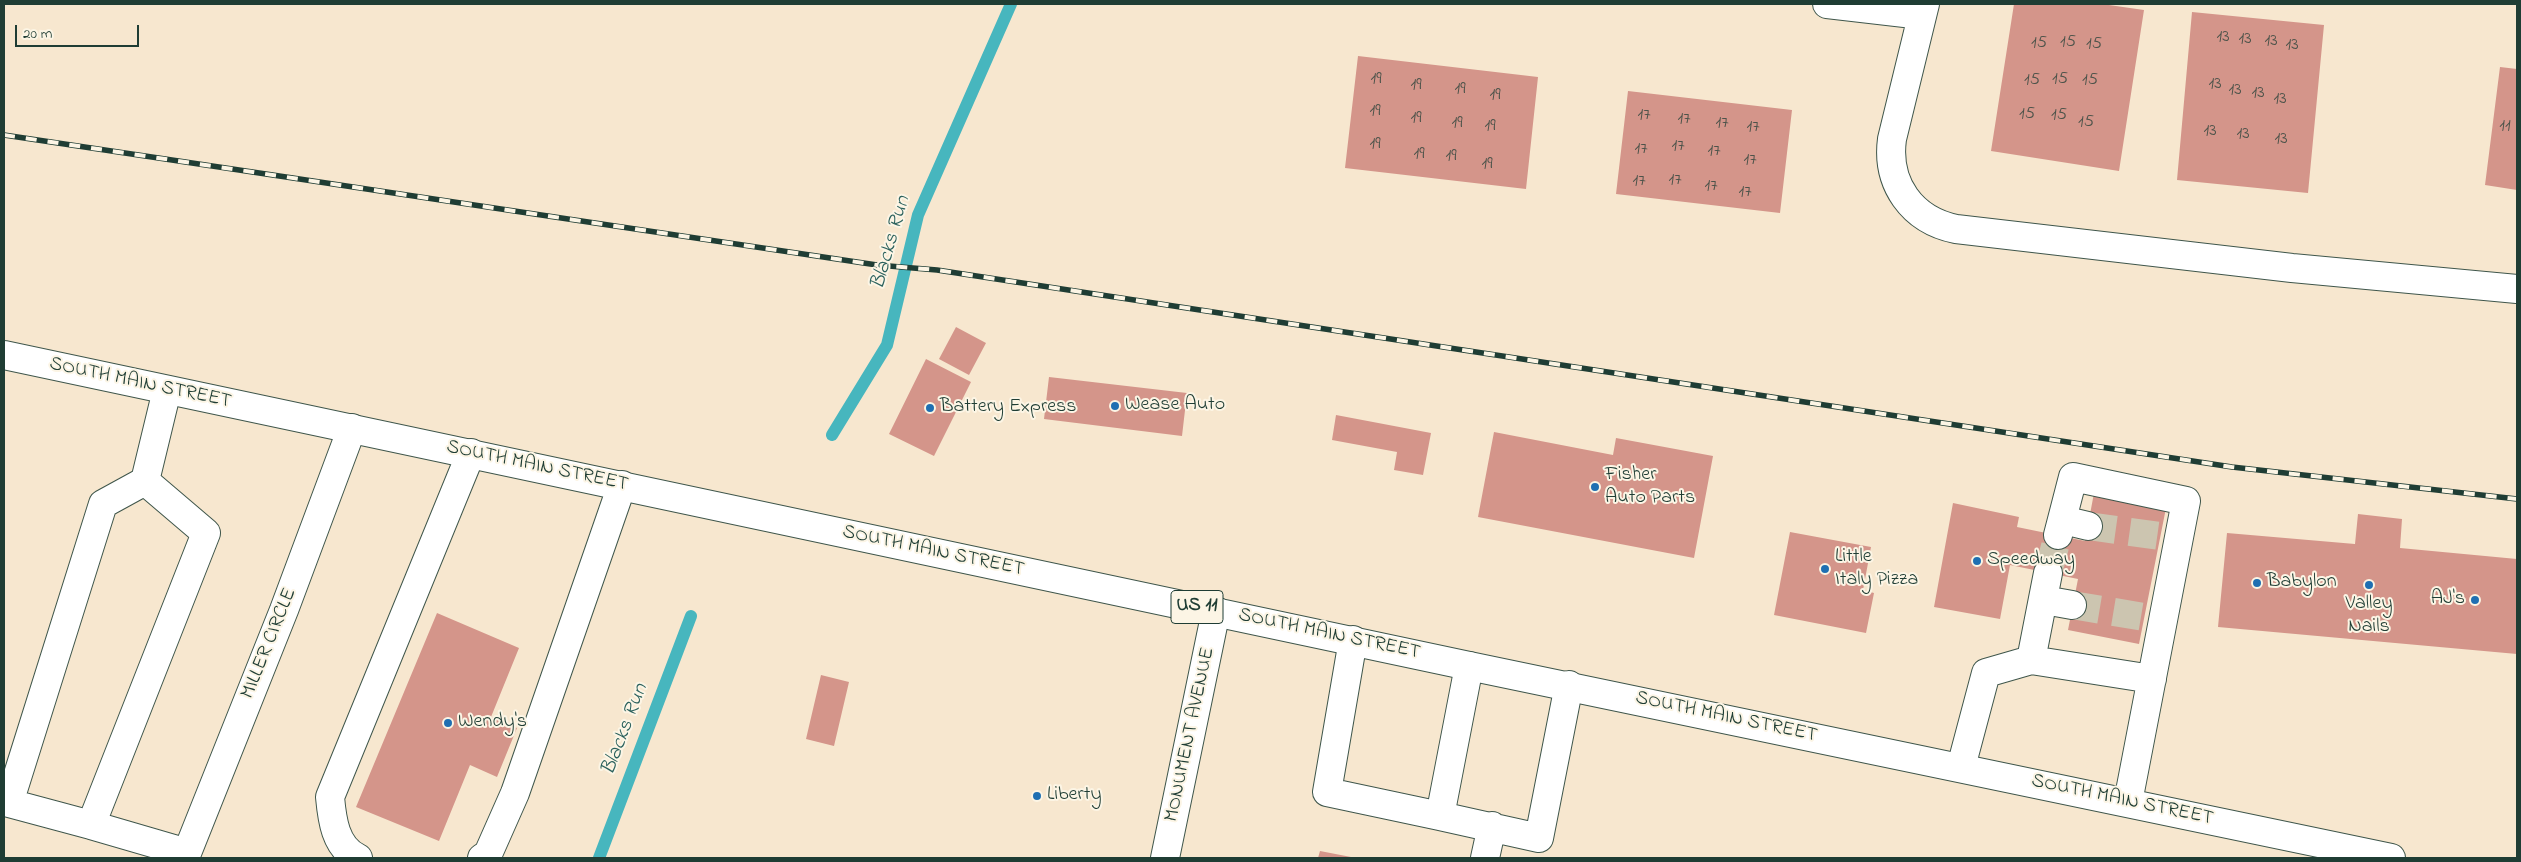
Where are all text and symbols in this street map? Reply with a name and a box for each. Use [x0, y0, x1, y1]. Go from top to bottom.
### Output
scale bar [18, 15, 141, 47]
text: 20 m [23, 23, 52, 45]
house number: 13 [2216, 27, 2230, 49]
house number: 13 [2238, 29, 2252, 51]
house number: 13 [2264, 31, 2278, 53]
house number: 15 [2060, 32, 2076, 54]
house number: 15 [2031, 33, 2047, 55]
house number: 15 [2086, 34, 2102, 56]
house number: 13 [2285, 35, 2299, 57]
house number: 19 [1370, 69, 1382, 91]
house number: 15 [2052, 69, 2068, 91]
house number: 15 [2024, 70, 2040, 92]
house number: 15 [2082, 70, 2098, 92]
house number: 13 [2208, 74, 2222, 96]
house number: 19 [1410, 75, 1422, 97]
house number: 19 [1454, 79, 1466, 101]
house number: 13 [2228, 80, 2242, 102]
house number: 13 [2251, 83, 2265, 105]
house number: 19 [1489, 85, 1501, 107]
house number: 13 [2273, 89, 2287, 111]
house number: 19 [1369, 101, 1381, 123]
house number: 15 [2019, 104, 2035, 126]
house number: 17 [1637, 105, 1651, 127]
house number: 15 [2051, 105, 2067, 127]
house number: 19 [1410, 108, 1422, 130]
house number: 17 [1677, 109, 1691, 131]
house number: 15 [2078, 112, 2094, 134]
house number: 19 [1451, 113, 1463, 135]
house number: 17 [1715, 113, 1729, 135]
house number: 19 [1484, 116, 1496, 138]
house number: 11 [2499, 116, 2511, 138]
house number: 17 [1746, 117, 1760, 139]
house number: 13 [2203, 121, 2217, 143]
house number: 13 [2236, 124, 2250, 146]
house number: 13 [2274, 129, 2288, 151]
house number: 19 [1369, 134, 1381, 156]
house number: 17 [1671, 136, 1685, 158]
house number: 17 [1634, 139, 1648, 161]
house number: 17 [1707, 141, 1721, 163]
house number: 19 [1413, 144, 1425, 166]
house number: 19 [1445, 146, 1457, 168]
house number: 17 [1743, 150, 1757, 172]
house number: 19 [1481, 154, 1493, 176]
house number: 17 [1668, 170, 1682, 192]
house number: 17 [1632, 171, 1646, 193]
house number: 17 [1704, 176, 1718, 198]
house number: 17 [1738, 182, 1752, 204]
water label: Blacks Run [867, 193, 917, 293]
street label: SOUTH MAIN STREET [47, 353, 233, 415]
place label: Wease Auto [1125, 394, 1225, 418]
place label: Battery Express [940, 396, 1076, 420]
marker: Wease Auto [1109, 400, 1121, 412]
marker: Battery Express [924, 402, 936, 414]
street label: SOUTH MAIN STREET [444, 436, 630, 498]
place label: Fisher Auto Parts [1605, 464, 1695, 511]
marker: Fisher Auto Parts [1589, 481, 1601, 493]
street label: SOUTH MAIN STREET [840, 521, 1026, 583]
place label: Little Italy Pizza [1835, 546, 1918, 593]
place label: Speedway [1987, 549, 2075, 573]
marker: Speedway [1971, 555, 1983, 567]
marker: Little Italy Pizza [1819, 563, 1831, 575]
place label: Babylon [2267, 571, 2337, 595]
marker: Babylon [2251, 577, 2263, 589]
marker: Valley Nails [2363, 579, 2375, 591]
street label: MILLER CIRCLE [237, 585, 303, 703]
place label: AJ's [2431, 588, 2465, 612]
road number: US 11 [1171, 590, 1223, 624]
place label: Valley Nails [2346, 593, 2392, 640]
marker: AJ's [2469, 594, 2481, 606]
street label: SOUTH MAIN STREET [1236, 604, 1422, 666]
street label: MONUMENT AVENUE [1161, 646, 1221, 824]
water label: Blacks Run [597, 681, 655, 779]
street label: SOUTH MAIN STREET [1633, 687, 1819, 749]
place label: Wendy's [458, 711, 527, 735]
marker: Wendy's [442, 717, 454, 729]
street label: SOUTH MAIN STREET [2029, 770, 2215, 832]
place label: Liberty [1047, 784, 1102, 808]
marker: Liberty [1031, 790, 1043, 802]

